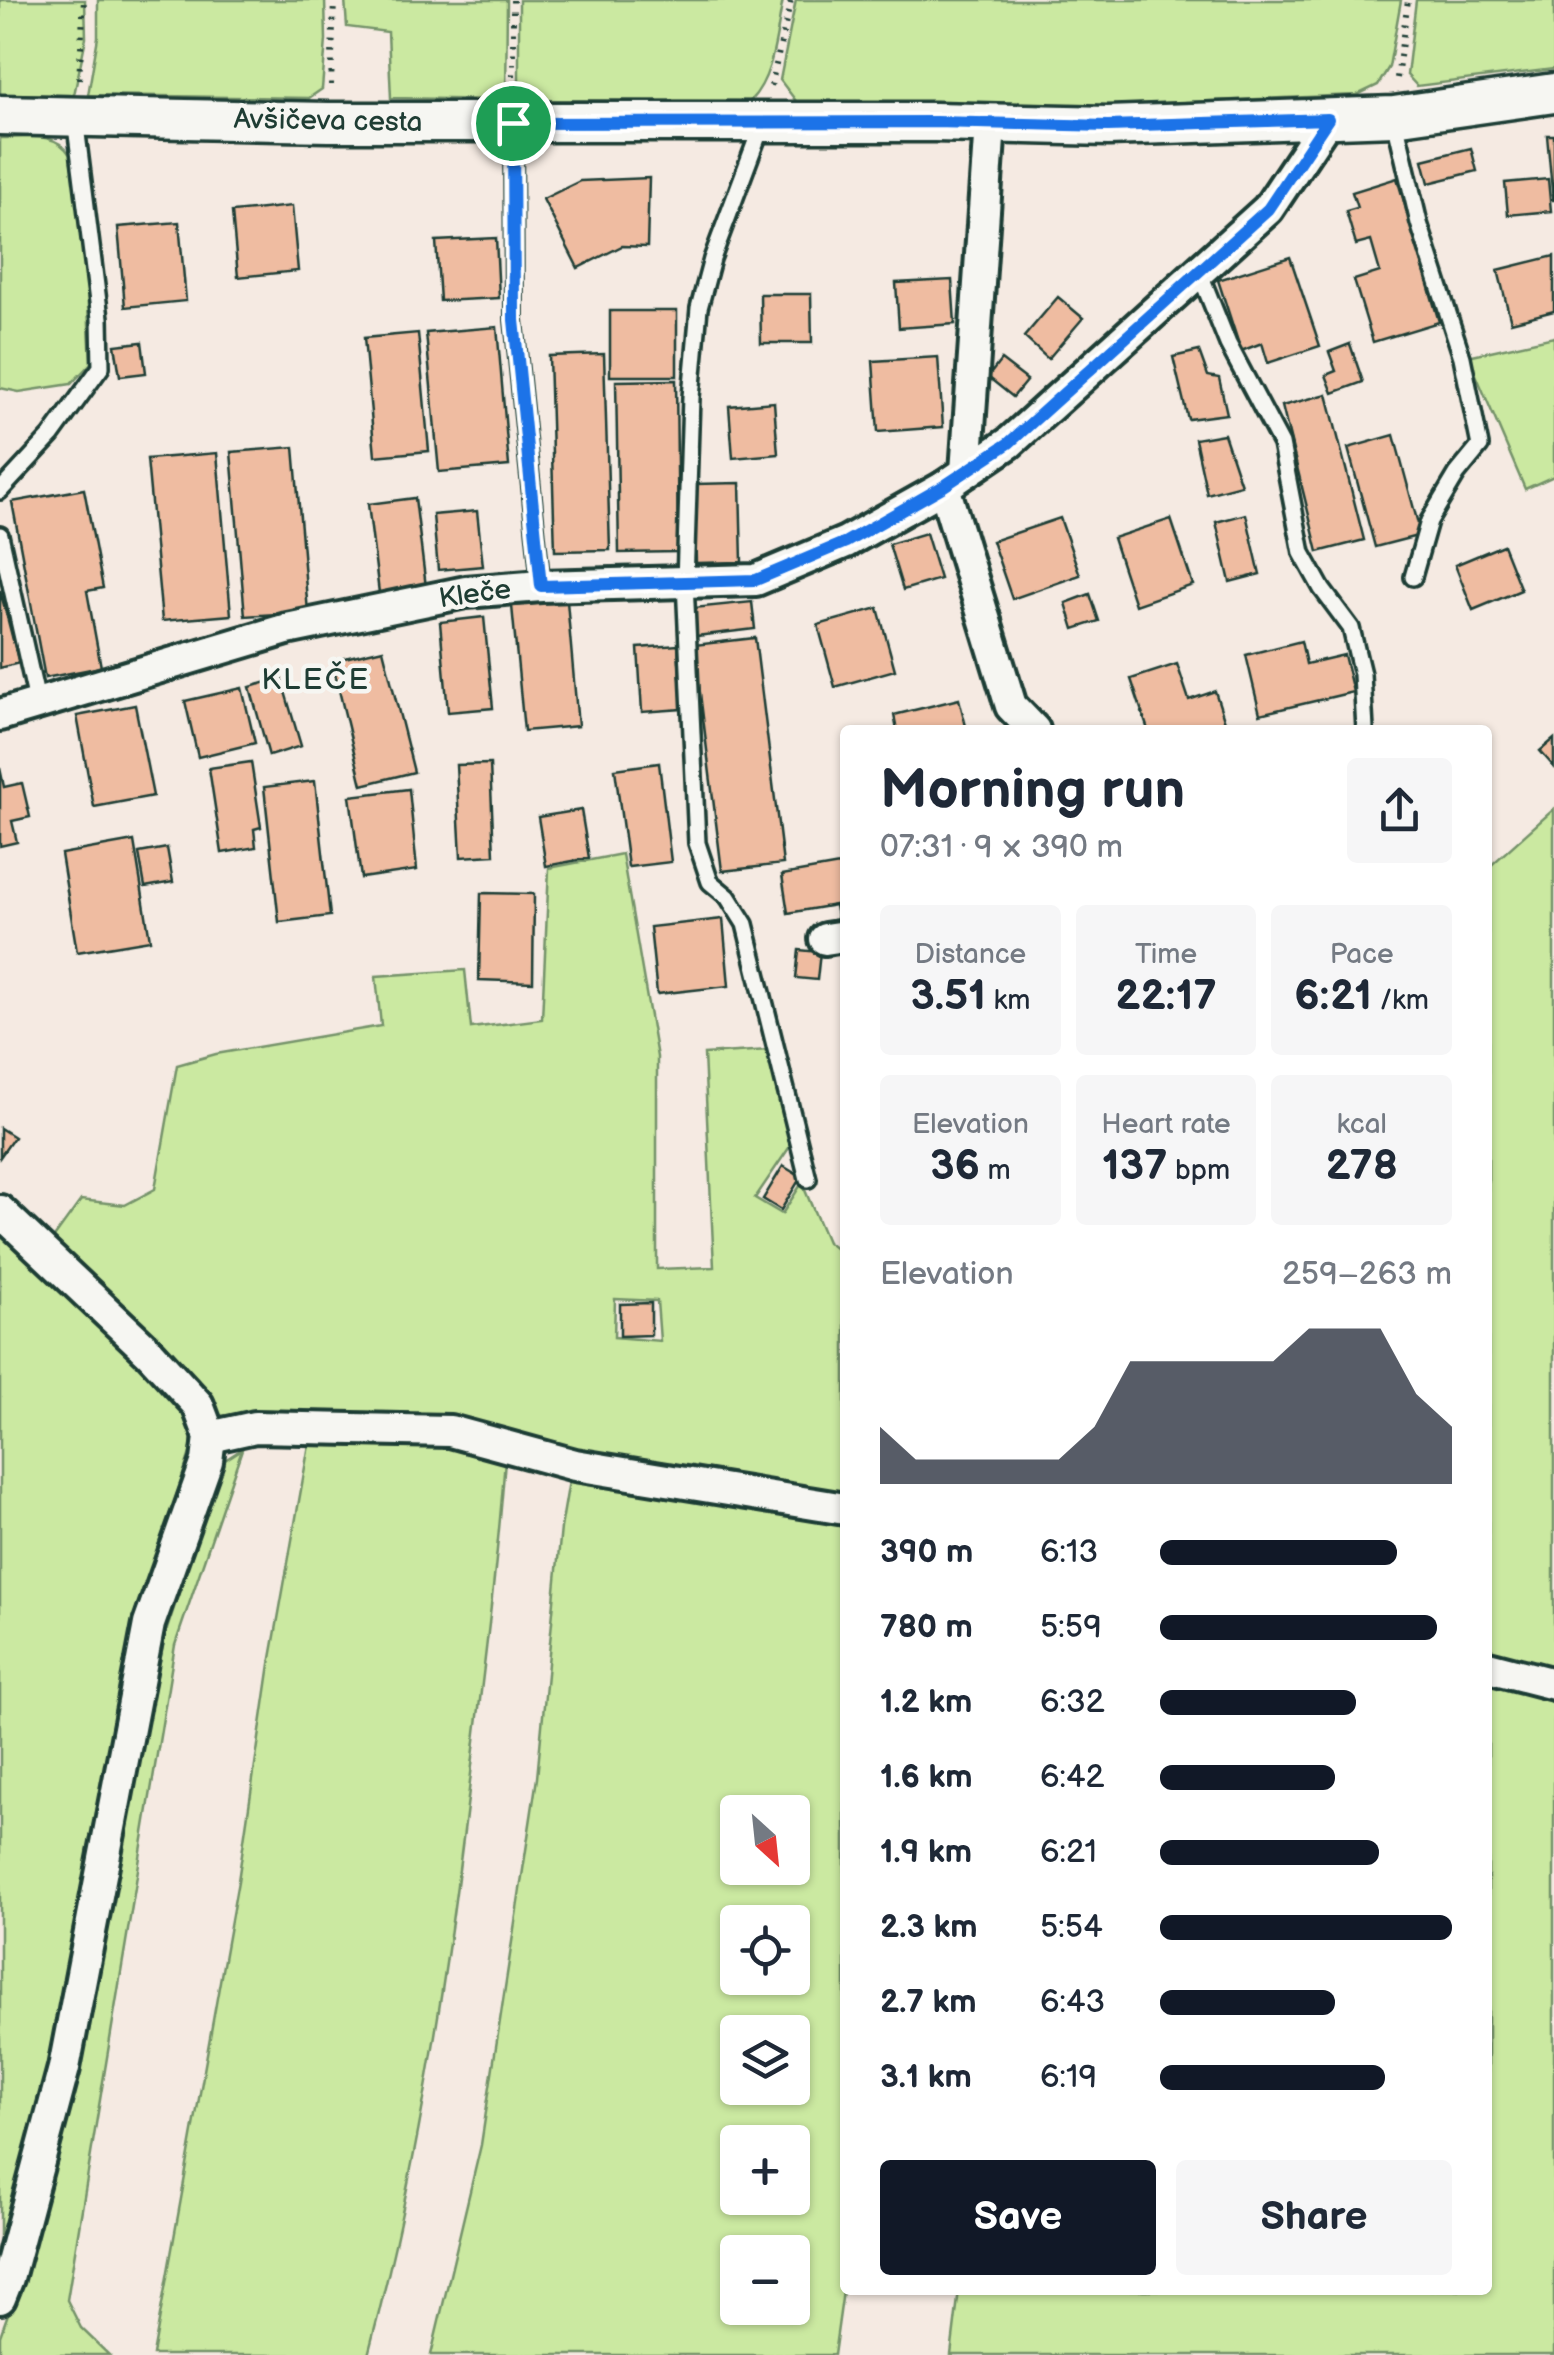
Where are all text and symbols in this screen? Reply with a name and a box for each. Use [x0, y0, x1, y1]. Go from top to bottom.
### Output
pin [471, 81, 556, 166]
icon: arrive [486, 96, 541, 151]
street label: Avšičeva cesta [233, 103, 423, 139]
street label: Kleče [437, 573, 513, 615]
district label: KLEČE [261, 660, 371, 698]
text: Morning run [880, 757, 1185, 824]
button: share [1347, 758, 1452, 863]
text: 07:31 · 9 × 390 m [880, 828, 1123, 867]
text: Distance [914, 938, 1026, 971]
text: Time [1135, 938, 1197, 971]
text: Pace [1330, 938, 1394, 971]
text: 3.51 [910, 971, 986, 1022]
text: 22:17 [1115, 971, 1217, 1022]
text: 6:21 [1294, 971, 1372, 1022]
text: km [986, 984, 1030, 1017]
text: /km [1372, 984, 1429, 1017]
text: Elevation [912, 1108, 1029, 1141]
text: Heart rate [1101, 1108, 1231, 1141]
text: kcal [1337, 1108, 1387, 1141]
text: 36 [930, 1141, 980, 1192]
text: 137 [1102, 1141, 1167, 1192]
text: 278 [1325, 1141, 1398, 1192]
text: m [980, 1154, 1011, 1187]
text: bpm [1167, 1154, 1230, 1187]
text: Elevation [880, 1255, 1013, 1294]
text: 259–263 m [1282, 1255, 1452, 1294]
text: 390 m [880, 1533, 973, 1572]
text: 6:13 [1040, 1533, 1098, 1572]
text: 780 m [880, 1608, 973, 1647]
text: 5:59 [1040, 1608, 1102, 1647]
text: 1.2 km [880, 1683, 972, 1722]
text: 6:32 [1040, 1683, 1105, 1722]
text: 1.6 km [880, 1758, 973, 1797]
text: 6:42 [1040, 1758, 1104, 1797]
north arrow [720, 1795, 810, 1885]
map controls [720, 1795, 810, 2325]
text: 1.9 km [880, 1833, 972, 1872]
text: 6:21 [1040, 1833, 1097, 1872]
button: locate [720, 1905, 810, 1995]
text: 2.3 km [880, 1908, 978, 1947]
text: 5:54 [1040, 1908, 1103, 1947]
text: 2.7 km [880, 1983, 977, 2022]
text: 6:43 [1040, 1983, 1105, 2022]
button: layers [720, 2015, 810, 2105]
text: 3.1 km [880, 2058, 972, 2097]
text: 6:19 [1040, 2058, 1097, 2097]
button: + [720, 2125, 810, 2215]
button: Save [880, 2160, 1156, 2275]
button: Share [1176, 2160, 1452, 2275]
button: − [720, 2235, 810, 2325]

